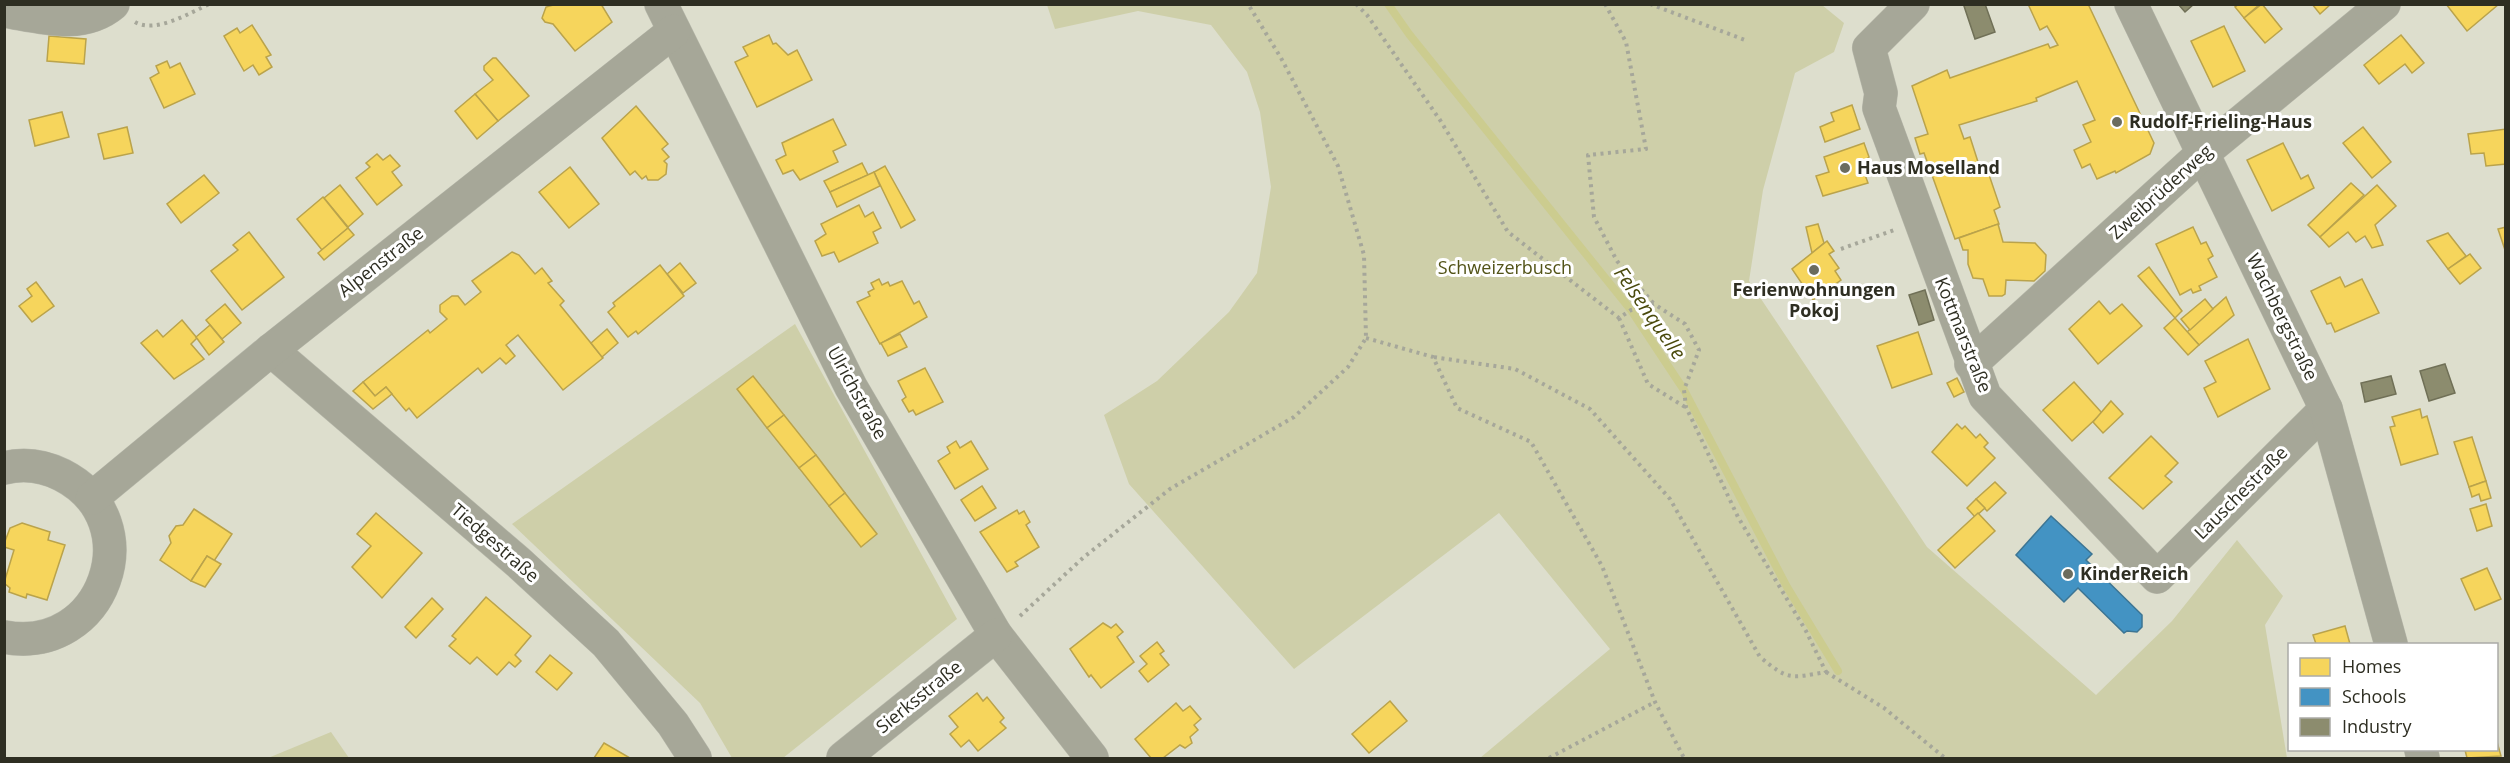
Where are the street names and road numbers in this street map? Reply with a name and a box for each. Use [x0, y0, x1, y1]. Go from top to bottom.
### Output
street label: Zweibrüderweg [2104, 138, 2217, 244]
street label: Alpenstraße [333, 220, 428, 302]
street label: Wachbergstraße [2242, 249, 2324, 384]
street label: Kottmarstraße [1930, 273, 1998, 396]
street label: Ulrichstraße [822, 342, 893, 443]
street label: Lauschestraße [2189, 441, 2292, 544]
street label: Tiedgestraße [447, 497, 545, 587]
street label: Sierksstraße [871, 654, 966, 738]

